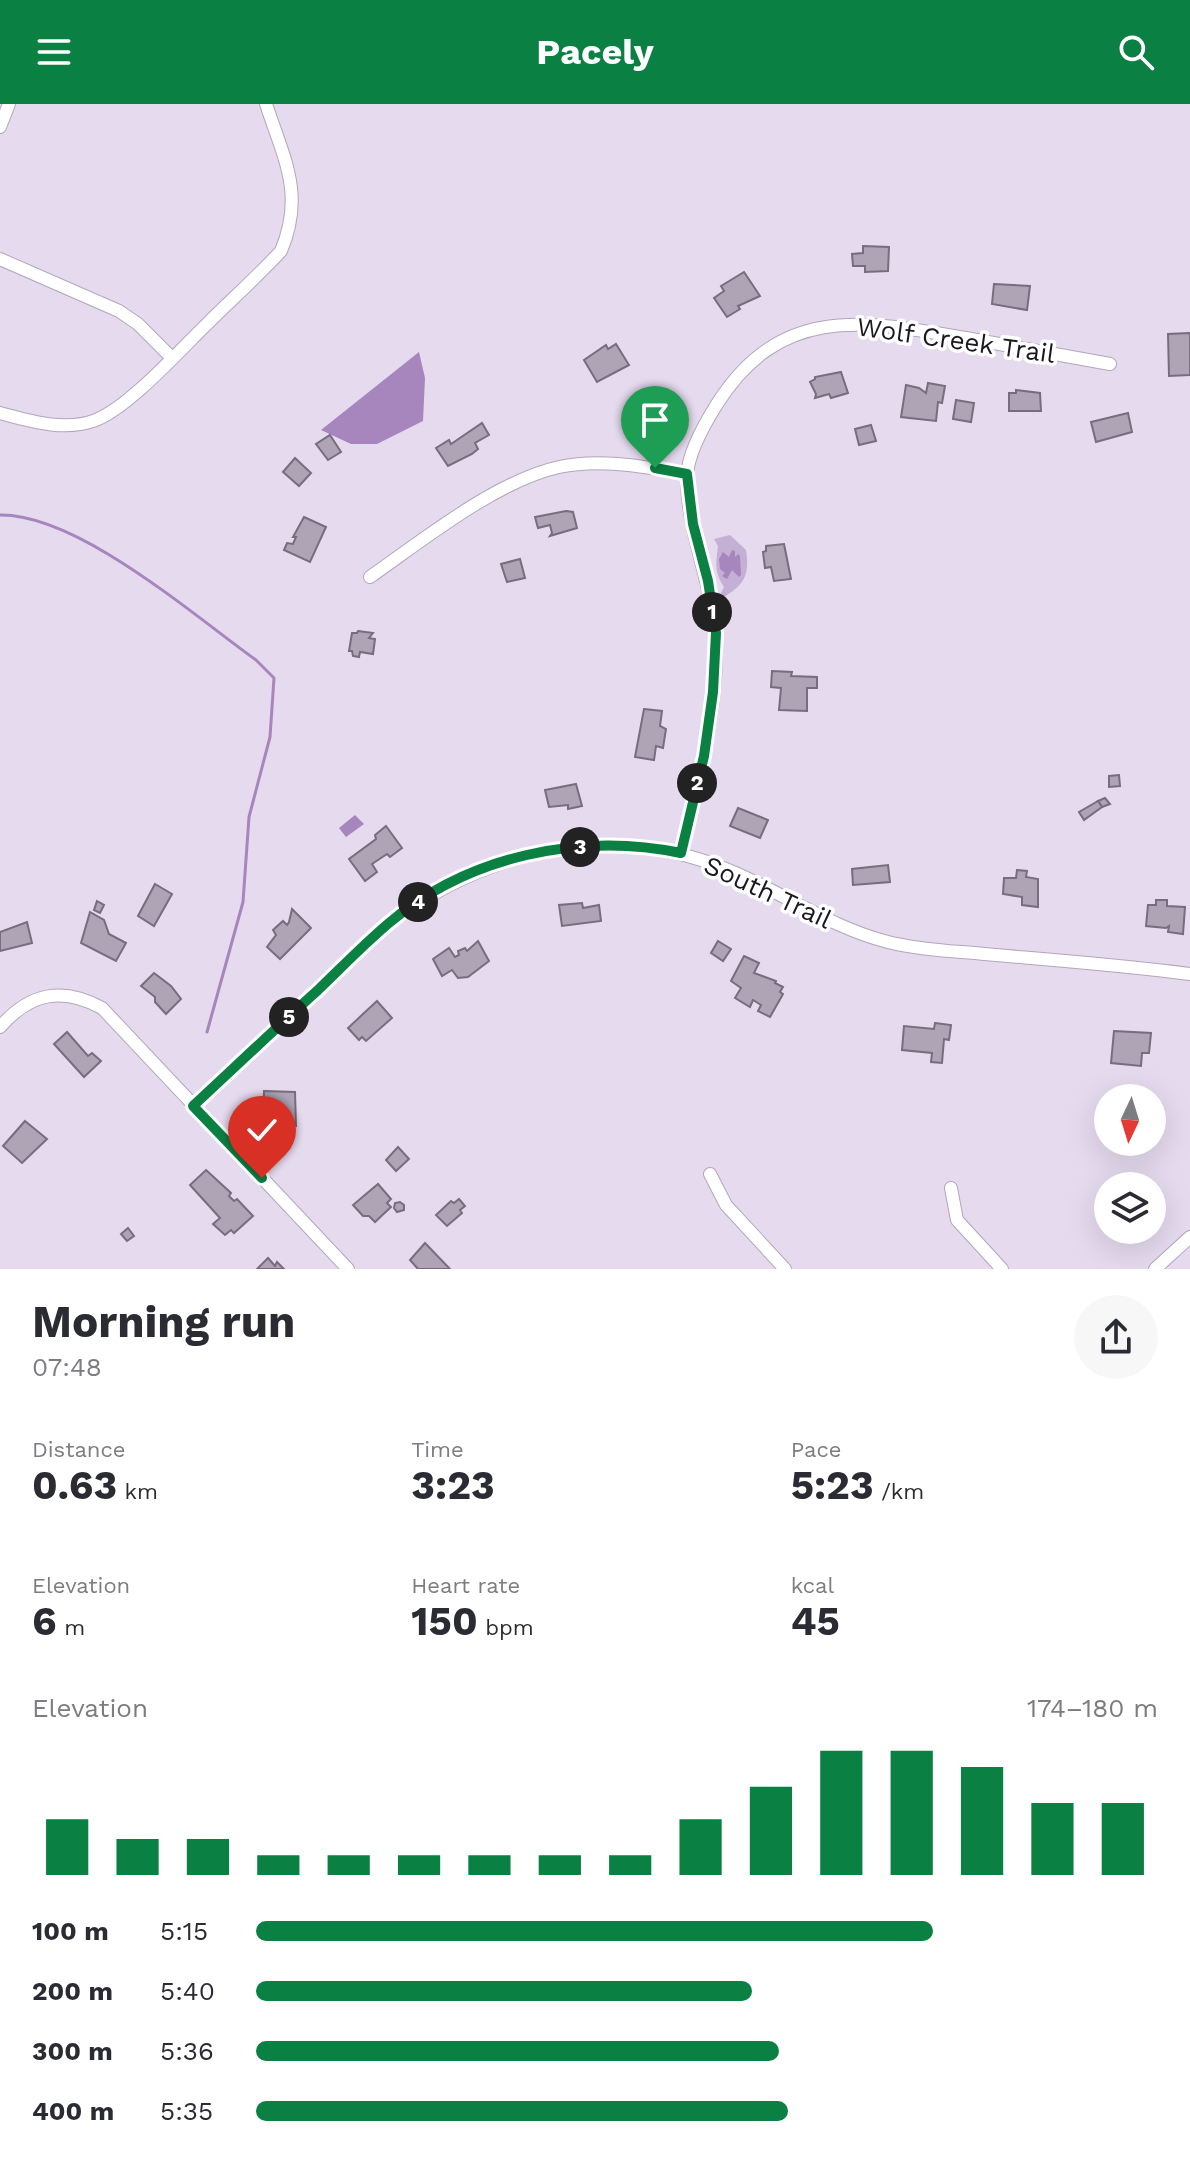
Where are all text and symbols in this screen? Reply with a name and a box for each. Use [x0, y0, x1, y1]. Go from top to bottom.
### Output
icon: menu [32, 30, 76, 74]
icon: search [1114, 30, 1158, 74]
text: Pacely [536, 31, 654, 73]
street label: Wolf Creek Trail [855, 311, 1057, 369]
pin [621, 386, 689, 468]
icon: arrive [633, 398, 677, 442]
pin: 1 [692, 592, 732, 632]
text: 1 [707, 599, 717, 624]
pin: 2 [677, 763, 717, 803]
text: 2 [690, 770, 704, 795]
pin: 3 [560, 827, 600, 867]
text: 3 [573, 834, 587, 859]
street label: South Trail [699, 849, 837, 935]
pin: 4 [398, 882, 438, 922]
text: 4 [411, 889, 425, 914]
pin: 5 [269, 997, 309, 1037]
text: 5 [283, 1004, 295, 1029]
north arrow [1094, 1084, 1166, 1156]
map controls [1094, 1084, 1166, 1244]
pin [228, 1096, 296, 1178]
icon: check [240, 1108, 284, 1152]
button: layers [1094, 1172, 1166, 1244]
button: share [1074, 1295, 1158, 1379]
text: Morning run [32, 1296, 295, 1348]
text: 07:48 [32, 1352, 102, 1382]
text: Distance [32, 1437, 126, 1462]
text: Time [411, 1437, 464, 1462]
text: Pace [791, 1437, 842, 1462]
text: 0.63 [32, 1462, 117, 1509]
text: 3:23 [411, 1462, 495, 1509]
text: 5:23 [791, 1462, 874, 1509]
text: km [117, 1479, 158, 1504]
text: /km [874, 1479, 924, 1504]
text: Elevation [32, 1573, 130, 1598]
text: Heart rate [411, 1573, 520, 1598]
text: kcal [791, 1573, 834, 1598]
text: 6 [32, 1598, 57, 1645]
text: 150 [411, 1598, 478, 1645]
text: 45 [791, 1598, 840, 1645]
text: m [57, 1615, 85, 1640]
text: bpm [478, 1615, 534, 1640]
text: Elevation [32, 1693, 148, 1723]
text: 174–180 m [1027, 1693, 1158, 1723]
text: 100 m [32, 1916, 109, 1946]
text: 5:15 [160, 1916, 208, 1946]
text: 200 m [32, 1976, 113, 2006]
text: 5:40 [160, 1976, 215, 2006]
text: 300 m [32, 2036, 113, 2066]
text: 5:36 [160, 2036, 214, 2066]
text: 400 m [32, 2096, 114, 2126]
text: 5:35 [160, 2096, 213, 2126]

